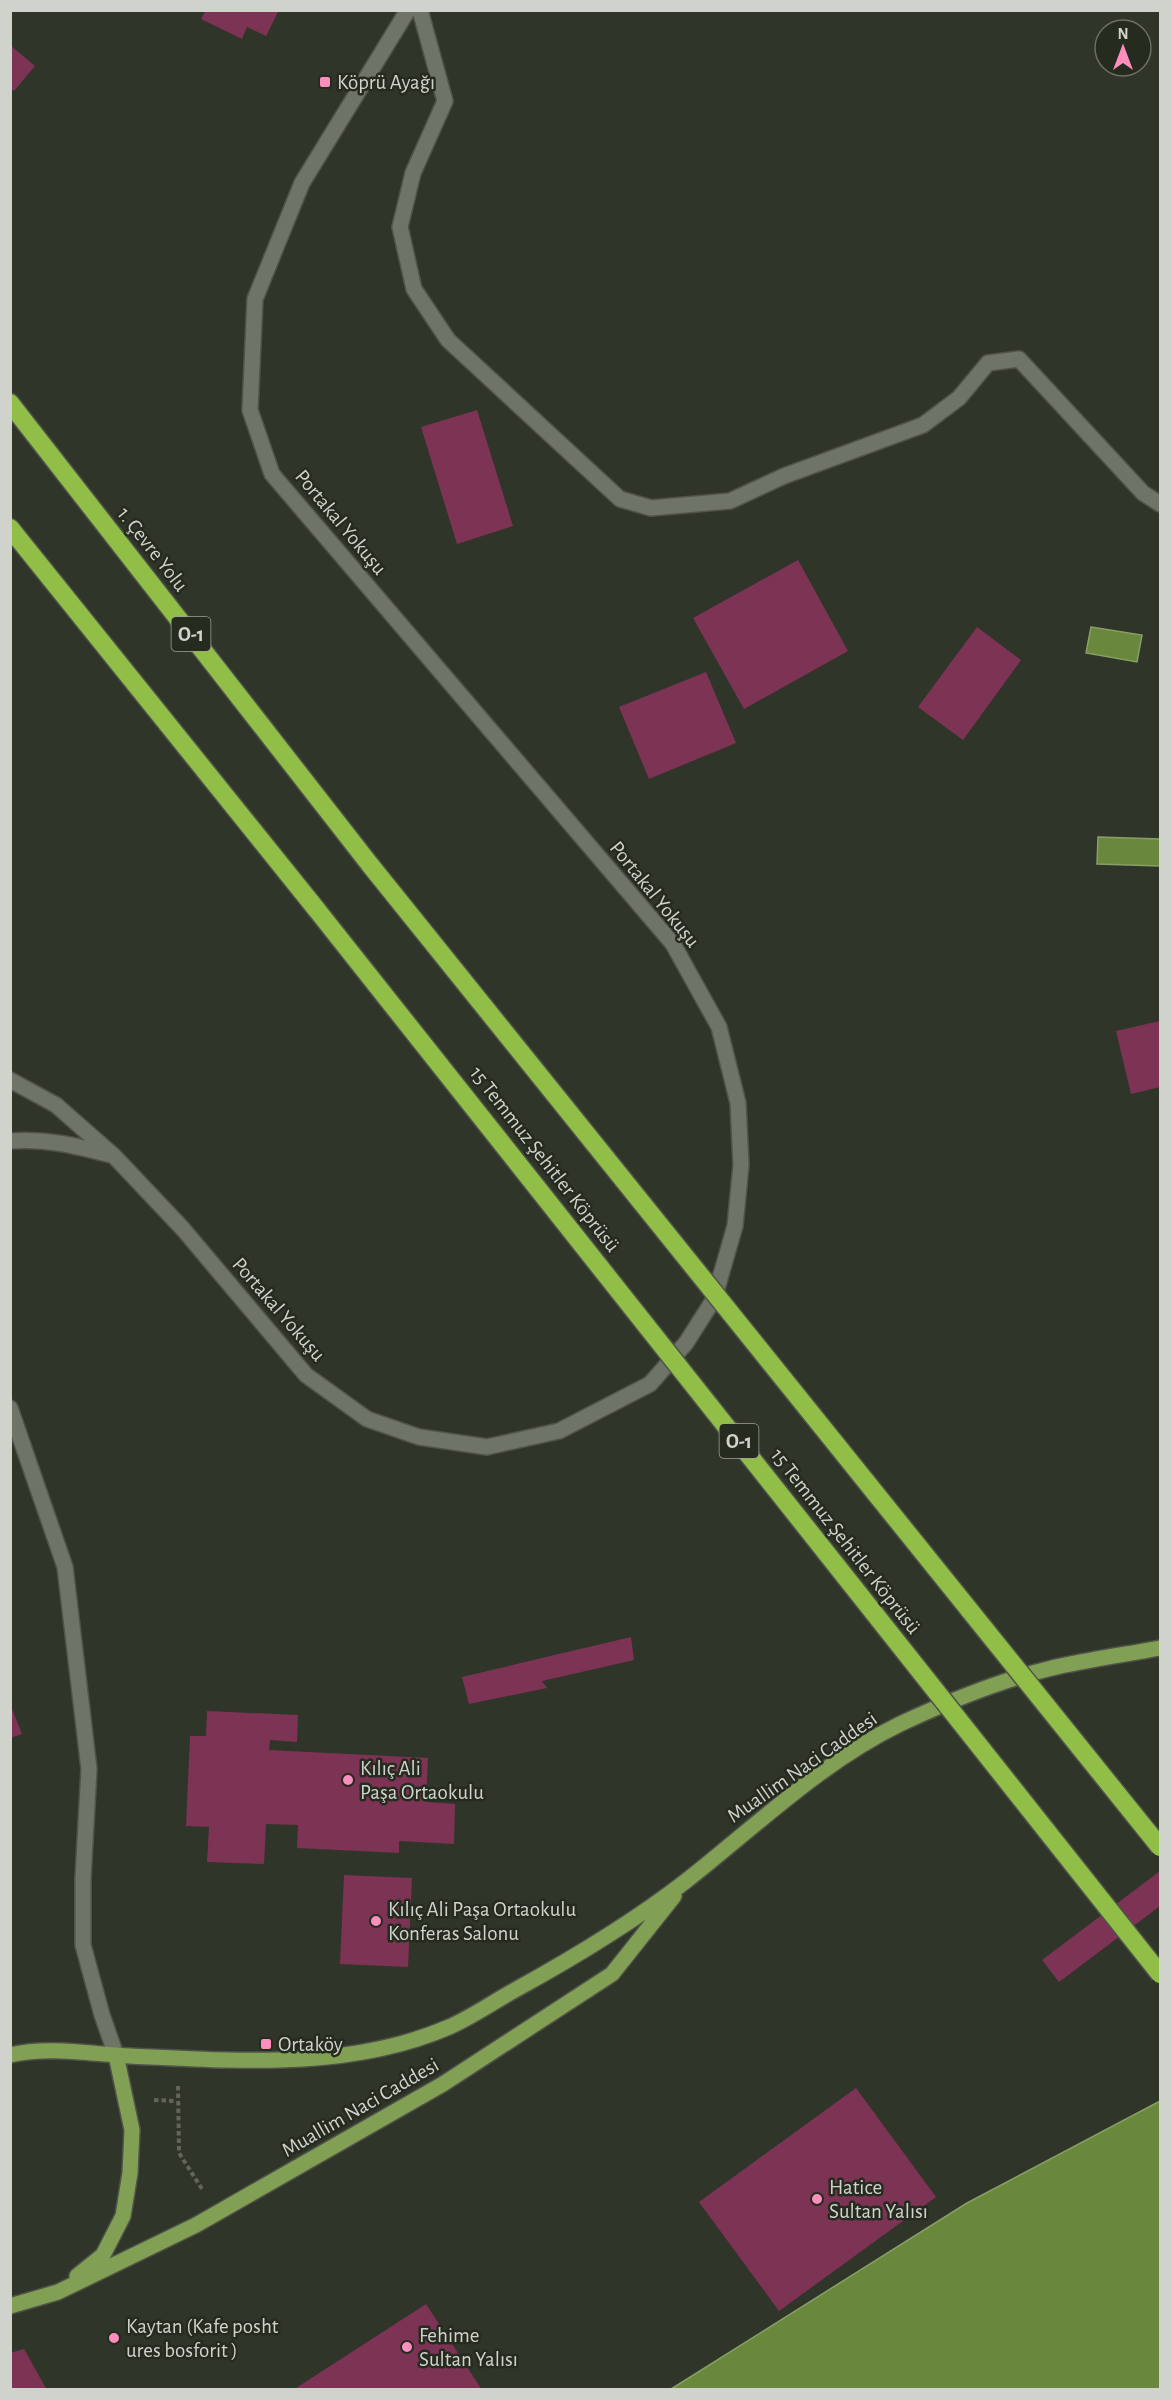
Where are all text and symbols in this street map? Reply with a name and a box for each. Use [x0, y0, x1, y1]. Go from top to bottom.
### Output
north arrow [1093, 18, 1153, 78]
text: N [1117, 26, 1129, 42]
place label: Köprü Ayağı [337, 72, 435, 93]
marker: Köprü Ayağı [318, 75, 332, 89]
street label: Portakal Yokuşu [291, 466, 391, 579]
street label: 1. Çevre Yolu [113, 503, 192, 596]
road number: O-1 [172, 617, 210, 651]
street label: Portakal Yokuşu [606, 837, 704, 952]
street label: 15 Temmuz Şehitler Köprüsü [466, 1063, 624, 1256]
street label: Portakal Yokuşu [228, 1254, 329, 1365]
road number: O-1 [720, 1424, 758, 1458]
street label: 15 Temmuz Şehitler Köprüsü [767, 1445, 925, 1638]
street label: Muallim Naci Caddesi [724, 1708, 881, 1827]
place label: Kılıç Ali Paşa Ortaokulu [360, 1758, 484, 1803]
marker: Kılıç Ali Paşa Ortaokulu [341, 1773, 355, 1787]
place label: Kılıç Ali Paşa Ortaokulu Konferas Salonu [388, 1899, 577, 1944]
marker: Kılıç Ali Paşa Ortaokulu Konferas Salonu [369, 1914, 383, 1928]
place label: Ortaköy [278, 2034, 343, 2055]
marker: Ortaköy [259, 2037, 273, 2051]
street label: Muallim Naci Caddesi [278, 2054, 442, 2161]
place label: Hatice Sultan Yalısı [829, 2177, 928, 2222]
marker: Hatice Sultan Yalısı [810, 2192, 824, 2206]
place label: Kaytan (Kafe posht ures bosforit ) [126, 2316, 279, 2361]
place label: Fehime Sultan Yalısı [419, 2325, 518, 2370]
marker: Kaytan (Kafe posht ures bosforit ) [107, 2331, 121, 2345]
marker: Fehime Sultan Yalısı [400, 2340, 414, 2354]

